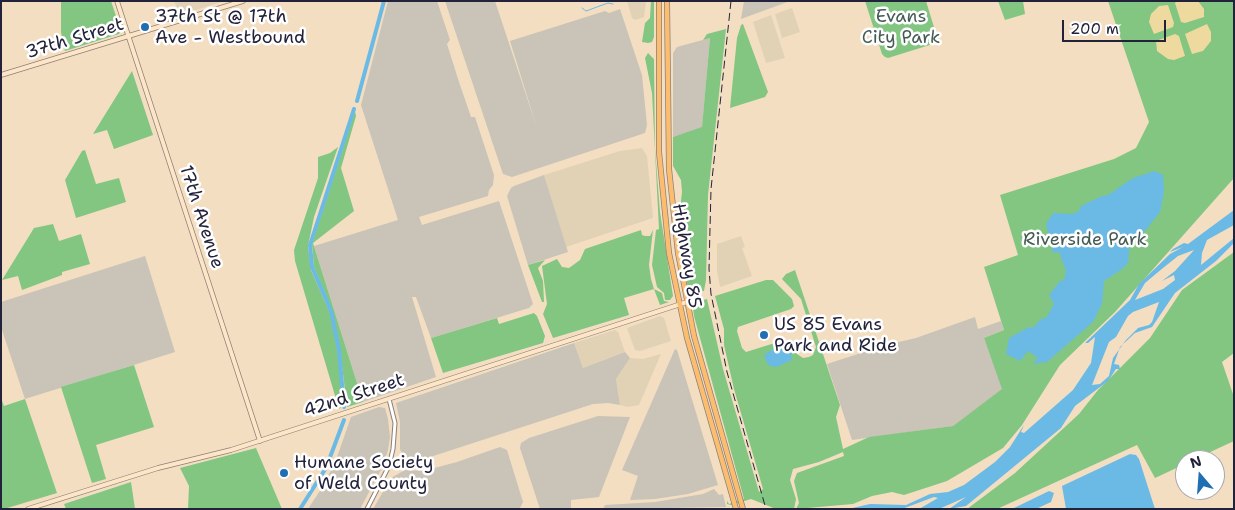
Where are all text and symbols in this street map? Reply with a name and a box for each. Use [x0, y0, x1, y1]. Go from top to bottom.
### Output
place label: 37th St @ 17th Ave - Westbound [155, 6, 305, 48]
park label: Evans City Park [862, 6, 940, 48]
scale bar [1065, 10, 1169, 42]
street label: 37th Street [23, 14, 127, 64]
text: 200 m [1070, 19, 1119, 39]
marker: 37th St @ 17th Ave - Westbound [139, 21, 151, 33]
street label: 17th Avenue [174, 163, 228, 271]
street label: Highway 85 [667, 202, 705, 310]
park label: Riverside Park [1023, 229, 1147, 251]
place label: US 85 Evans Park and Ride [774, 314, 897, 356]
marker: US 85 Evans Park and Ride [758, 329, 770, 341]
street label: 42nd Street [301, 370, 407, 422]
north arrow [1175, 450, 1225, 500]
text: N [1188, 451, 1204, 472]
place label: Humane Society of Weld County [294, 452, 433, 494]
marker: Humane Society of Weld County [278, 467, 290, 479]

